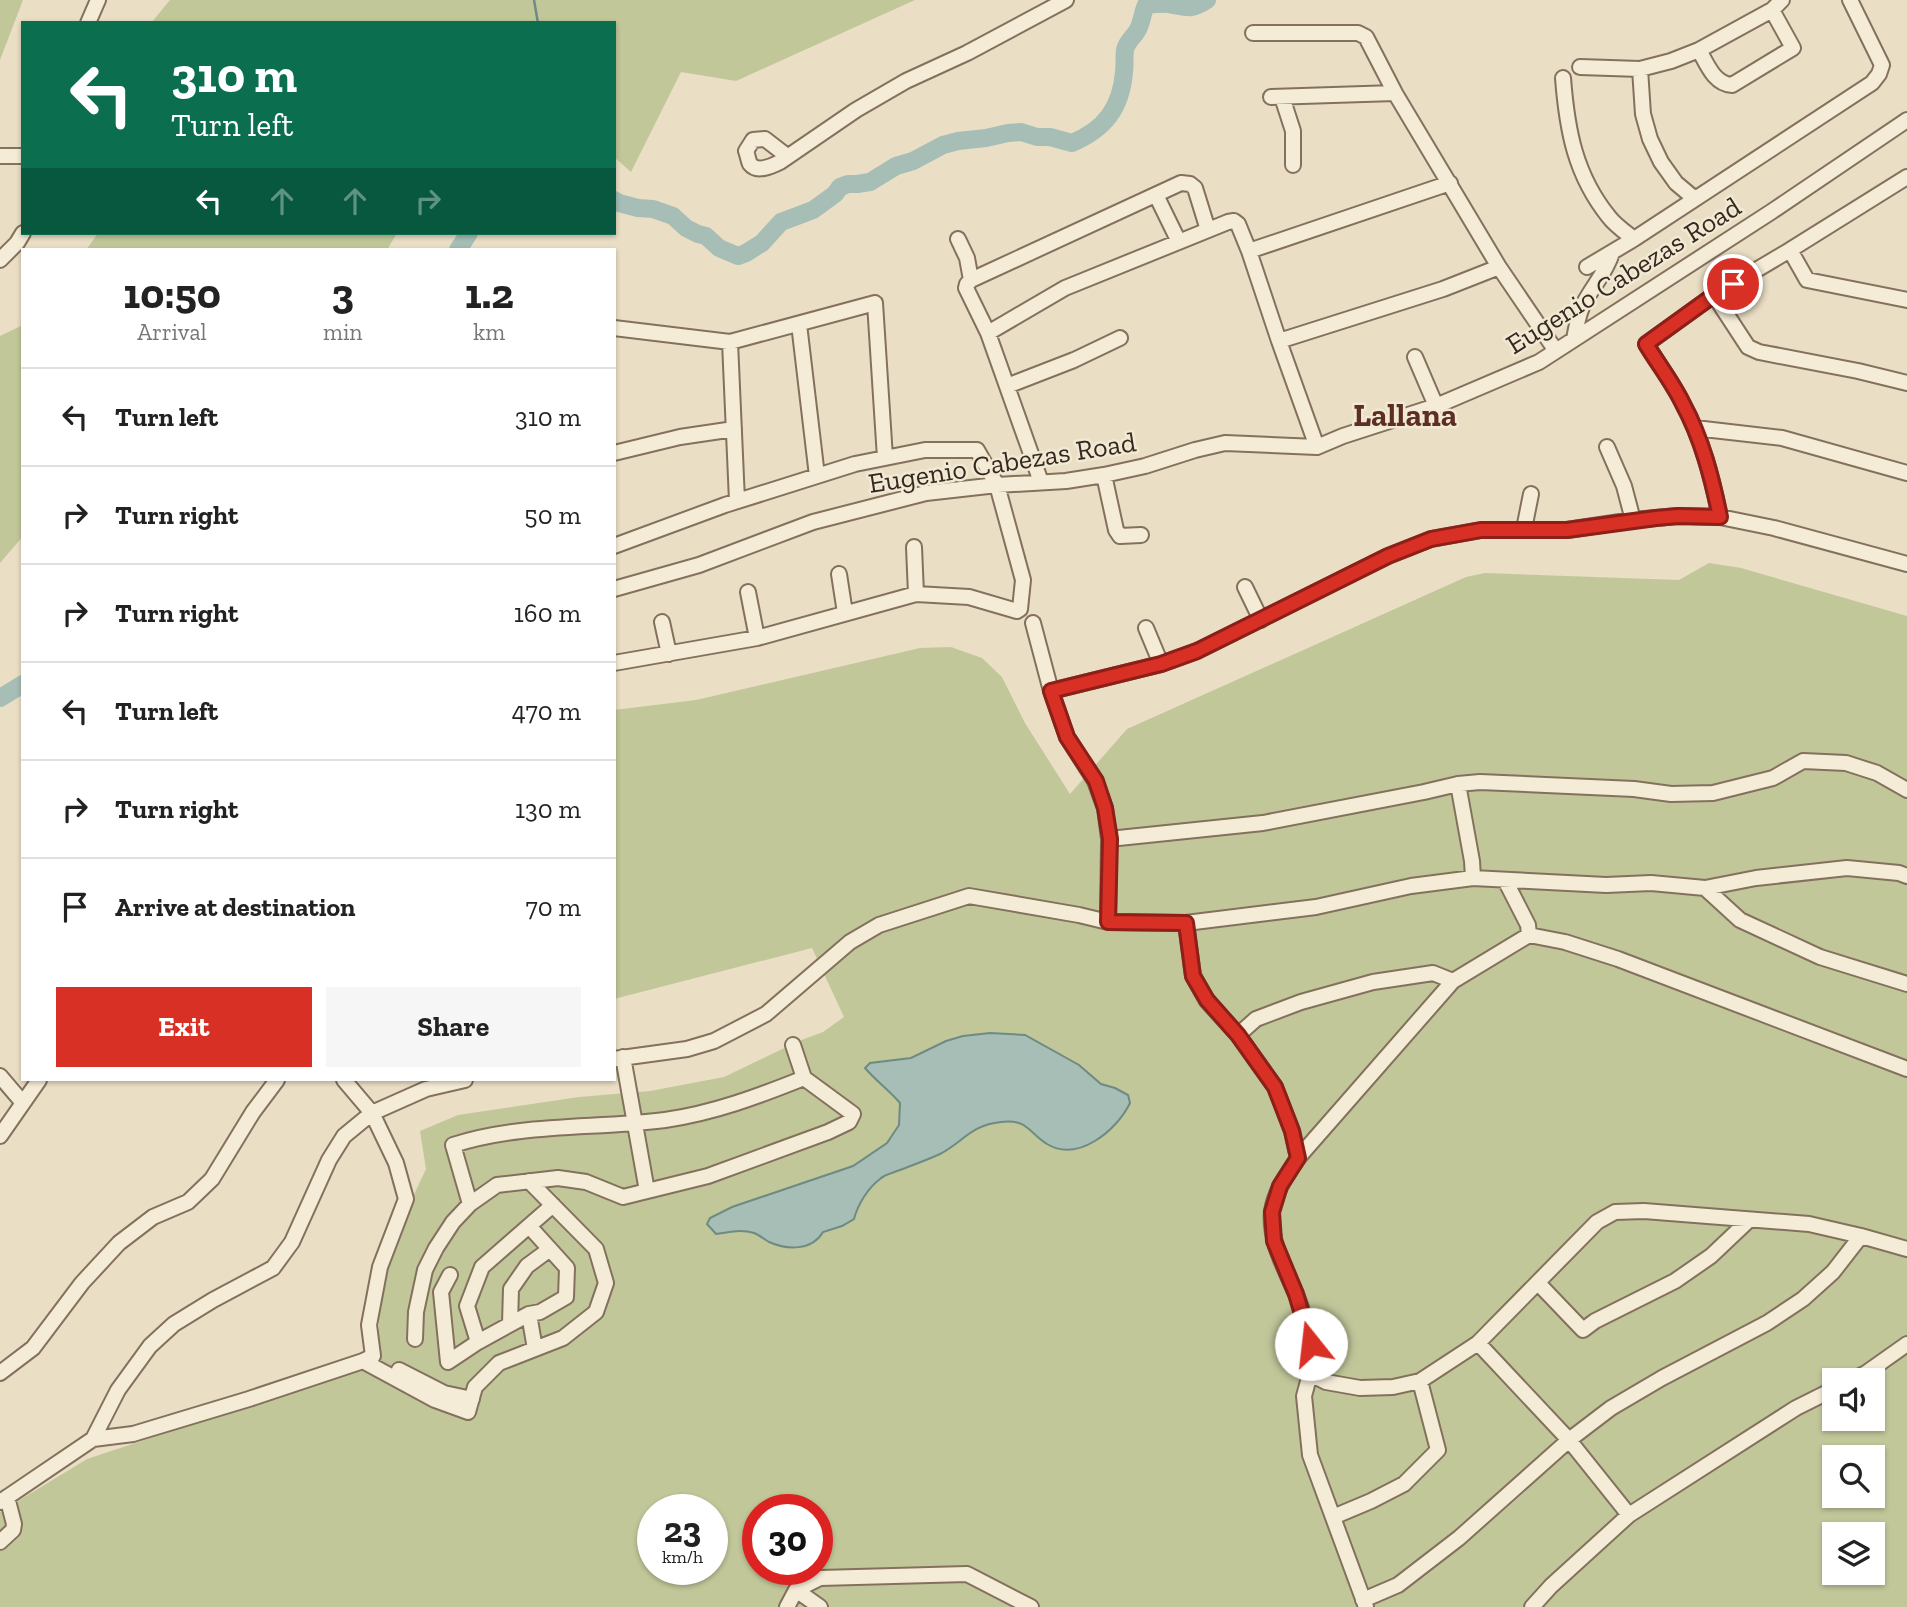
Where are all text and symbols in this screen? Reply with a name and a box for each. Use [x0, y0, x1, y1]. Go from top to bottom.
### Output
text: 310 m [171, 46, 297, 105]
icon: left [56, 49, 147, 140]
text: Turn left [171, 106, 293, 144]
icon: left [190, 182, 228, 220]
icon: ahead [263, 182, 301, 220]
icon: ahead [336, 182, 374, 220]
icon: right [409, 182, 447, 220]
street label: Eugenio Cabezas Road [1500, 190, 1747, 361]
pin [1703, 254, 1763, 314]
icon: arrive [1714, 265, 1752, 303]
text: 10:50 [123, 268, 221, 319]
text: 3 [332, 268, 354, 319]
text: 1.2 [465, 268, 514, 319]
text: Arrival [137, 318, 207, 346]
text: min [323, 318, 363, 346]
text: km [473, 318, 505, 346]
district label: Lallana [1353, 396, 1457, 434]
icon: left [56, 398, 94, 436]
text: Turn left [115, 401, 218, 433]
text: 310 m [515, 401, 581, 433]
street label: Eugenio Cabezas Road [866, 425, 1138, 500]
icon: right [56, 496, 94, 534]
text: Turn right [115, 499, 238, 531]
text: 50 m [524, 499, 581, 531]
icon: right [56, 594, 94, 632]
text: Turn right [115, 597, 238, 629]
text: 160 m [514, 597, 581, 629]
icon: left [56, 692, 94, 730]
text: Turn left [115, 695, 218, 727]
text: 470 m [512, 695, 581, 727]
icon: right [56, 790, 94, 828]
text: Turn right [115, 793, 238, 825]
text: 130 m [515, 793, 581, 825]
icon: arrive [56, 888, 94, 926]
text: Arrive at destination [115, 891, 355, 923]
text: 70 m [525, 891, 581, 923]
button: Exit [56, 987, 312, 1067]
button: Share [326, 987, 581, 1067]
position arrow [1274, 1307, 1348, 1381]
map controls [1822, 1368, 1885, 1585]
button: sound [1822, 1368, 1885, 1431]
button: search [1822, 1445, 1885, 1508]
speed limit sign: 30 [742, 1494, 833, 1585]
text: 23 [664, 1509, 701, 1551]
button: layers [1822, 1522, 1885, 1585]
text: km/h [662, 1546, 703, 1568]

